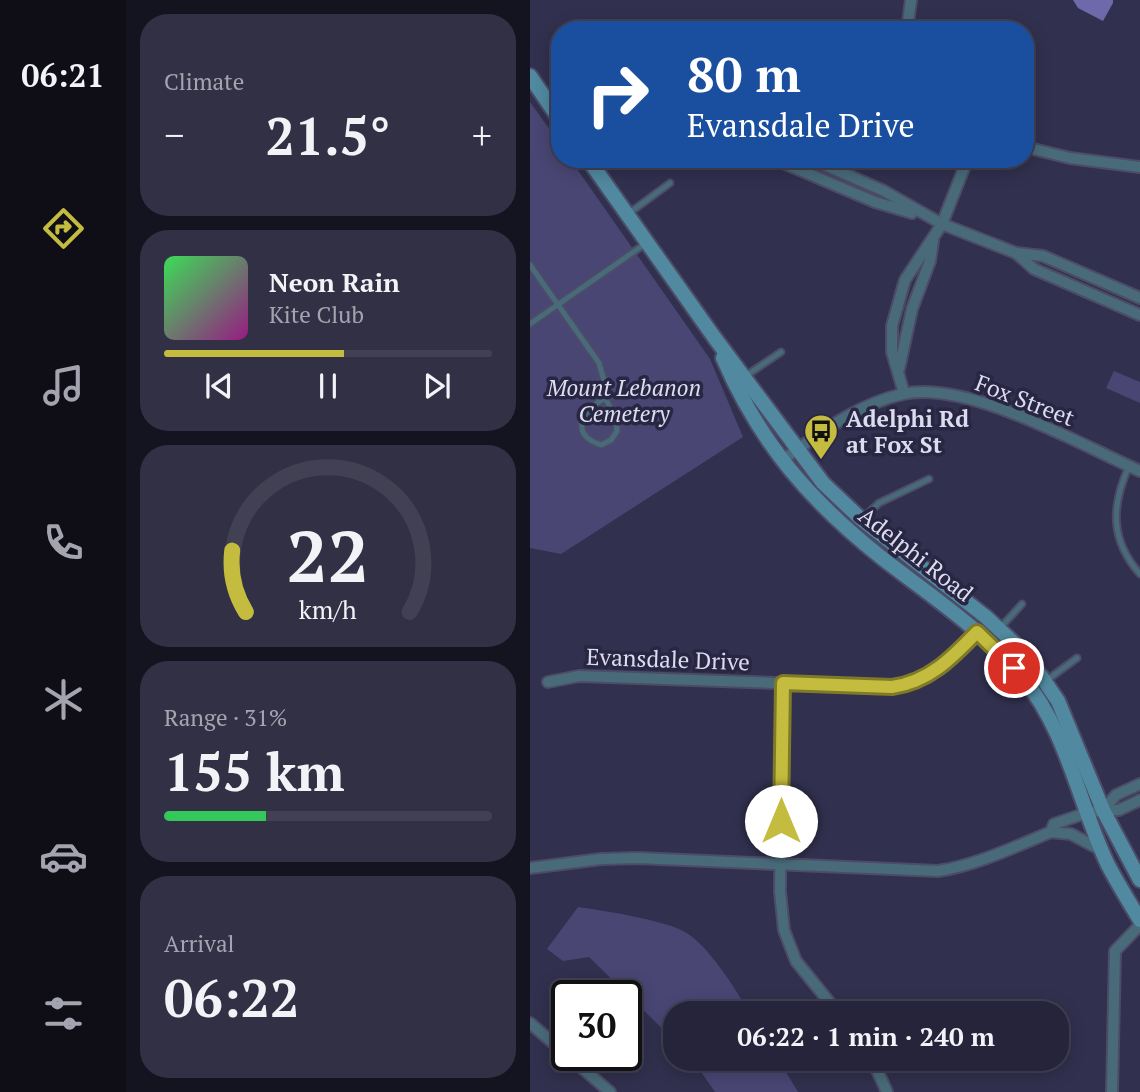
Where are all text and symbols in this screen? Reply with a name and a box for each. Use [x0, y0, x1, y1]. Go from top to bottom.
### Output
text: 80 m [687, 41, 801, 106]
icon: right [572, 49, 663, 140]
text: 06:21 [21, 54, 105, 96]
text: Climate [164, 66, 244, 97]
text: 21.5° [265, 101, 391, 170]
text: Evansdale Drive [687, 104, 915, 146]
text: − [164, 110, 184, 160]
text: + [472, 110, 492, 160]
icon: directions [39, 204, 88, 253]
text: Neon Rain [269, 265, 400, 299]
text: Kite Club [269, 299, 364, 330]
icon: music [39, 361, 88, 410]
icon: previous [200, 367, 238, 405]
icon: pause [309, 367, 347, 405]
icon: next [418, 367, 456, 405]
street label: Fox Street [971, 367, 1079, 433]
park label: Mount Lebanon Cemetery [546, 372, 701, 429]
place label: Adelphi Rd at Fox St [846, 403, 969, 460]
bus stop icon: Adelphi Rd at Fox St [802, 412, 840, 461]
street label: Adelphi Road [852, 500, 980, 609]
text: 22 [287, 506, 369, 603]
icon: phone [39, 518, 88, 567]
text: km/h [299, 593, 357, 626]
pin [984, 638, 1044, 698]
street label: Evansdale Drive [586, 641, 750, 677]
icon: arrive [995, 649, 1033, 687]
icon: climate [39, 675, 88, 724]
text: Range · 31% [164, 702, 287, 733]
text: 155 km [164, 737, 345, 806]
position arrow [744, 784, 818, 858]
icon: car [39, 832, 88, 881]
text: Arrival [164, 928, 235, 959]
text: 06:22 [164, 963, 299, 1032]
speed limit sign: 30 [551, 980, 642, 1071]
icon: filters [39, 989, 88, 1038]
text: 06:22 · 1 min · 240 m [737, 1019, 995, 1053]

